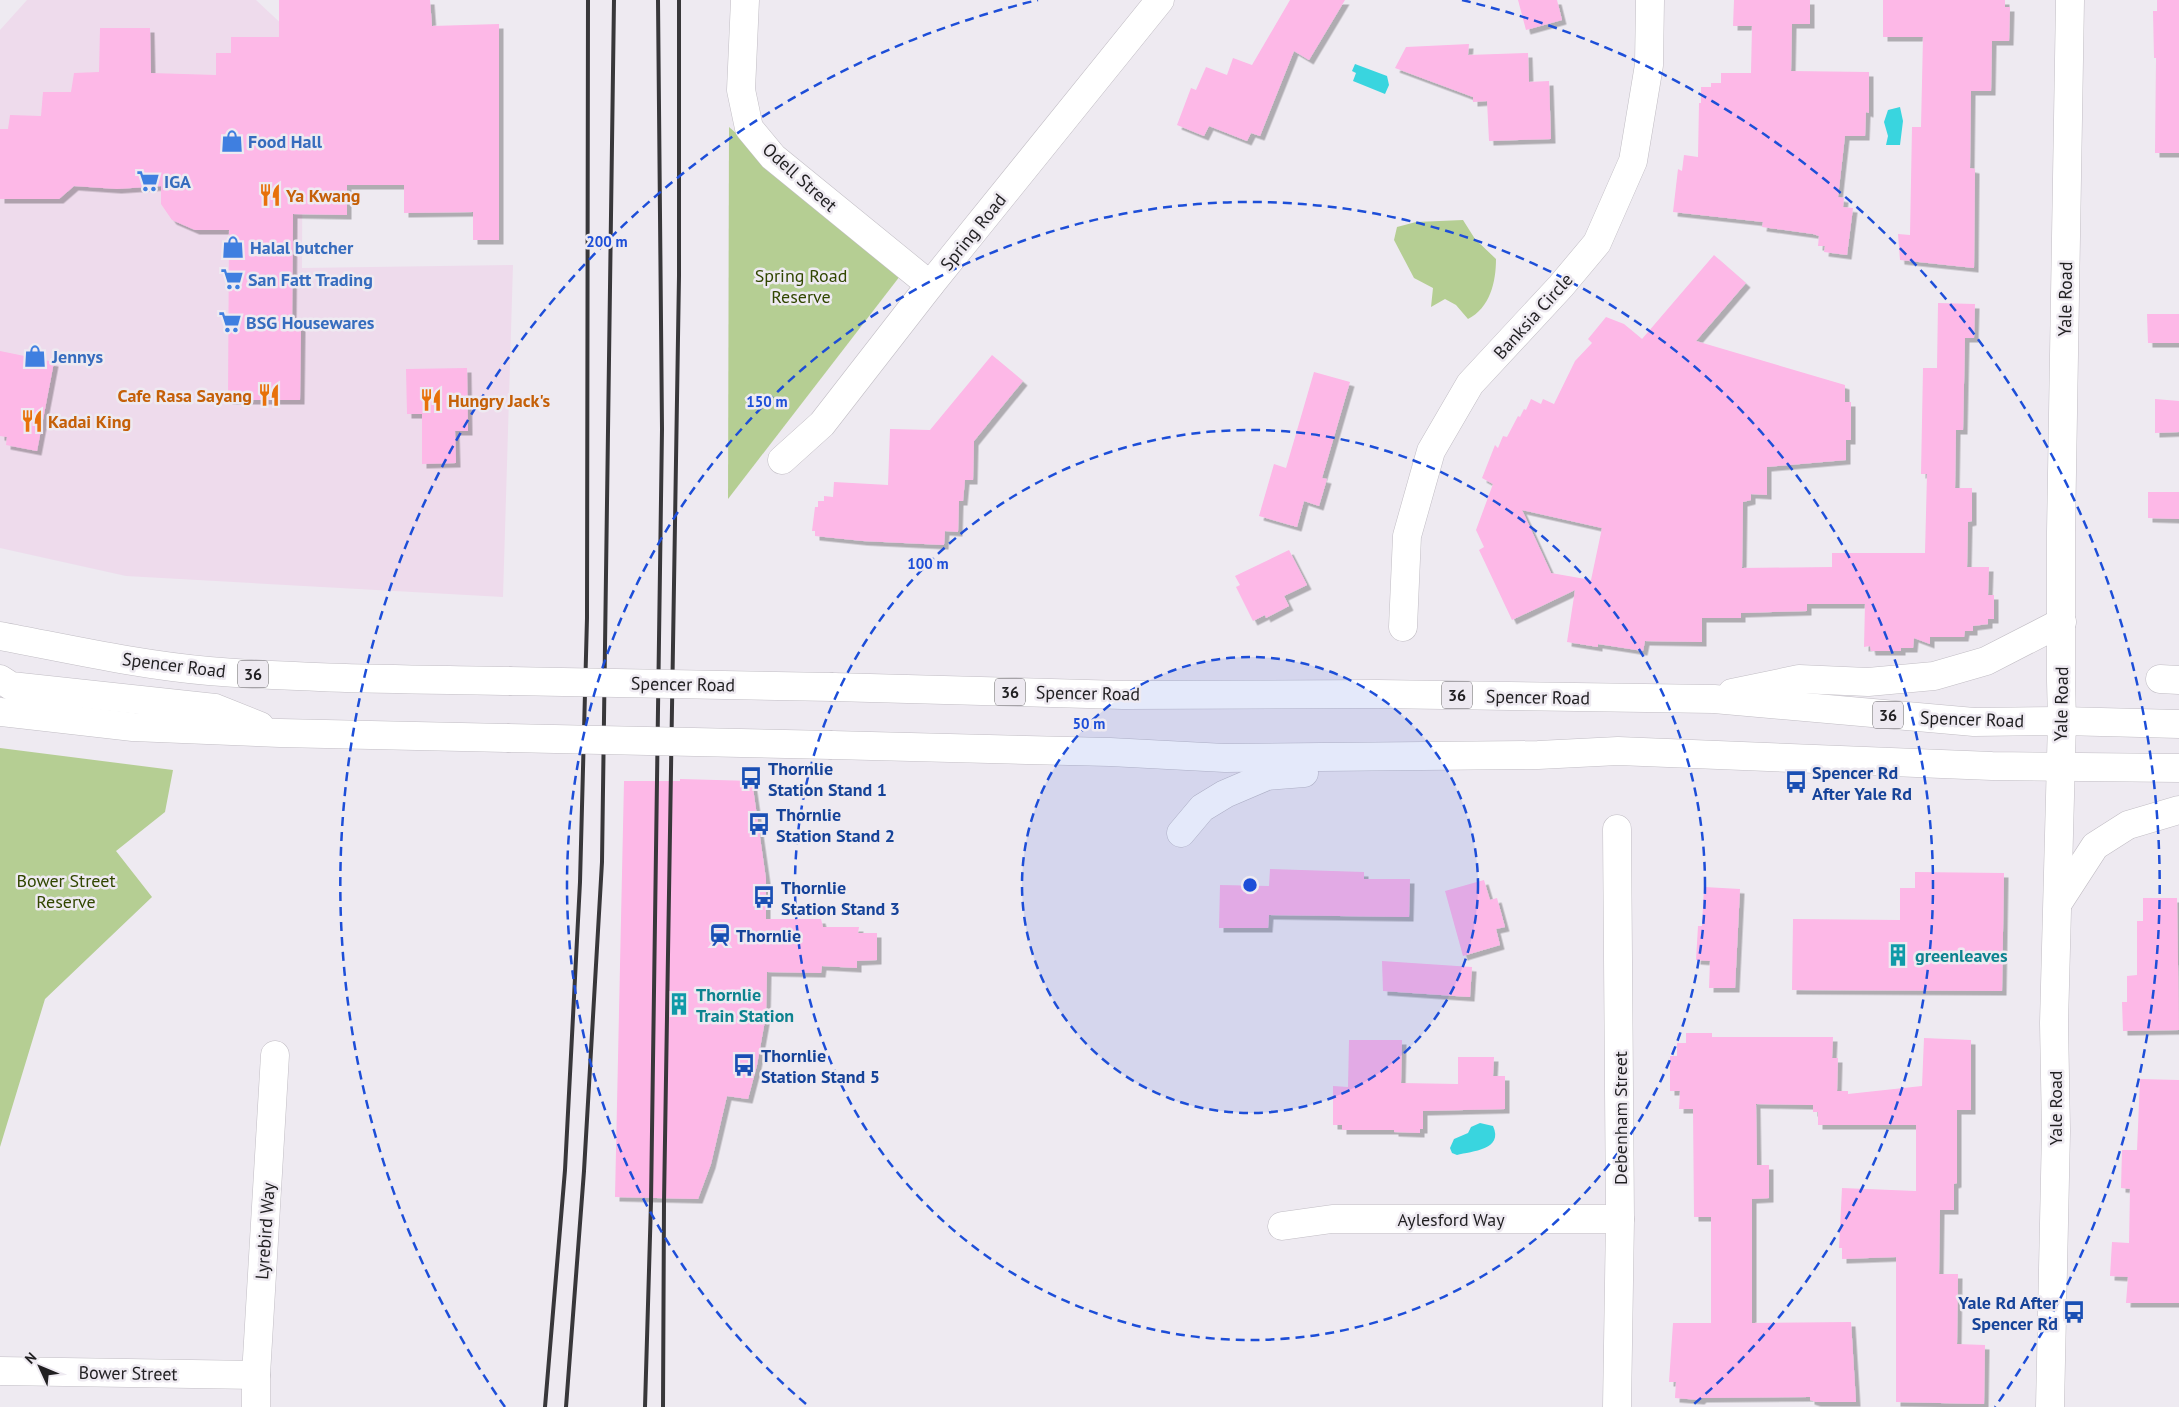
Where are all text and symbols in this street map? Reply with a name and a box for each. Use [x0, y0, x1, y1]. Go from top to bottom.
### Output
shop icon: Food Hall [219, 128, 245, 154]
place label: Food Hall [248, 130, 323, 153]
street label: Odell Street [758, 138, 842, 216]
supermarket icon: IGA [135, 168, 161, 194]
place label: IGA [164, 170, 191, 193]
restaurant icon: Ya Kwang [257, 182, 283, 208]
place label: Ya Kwang [285, 184, 360, 207]
street label: Spring Road [935, 189, 1011, 275]
text: 200 m [586, 232, 628, 251]
shop icon: Halal butcher [220, 234, 246, 260]
place label: Halal butcher [250, 236, 354, 259]
street label: Yale Road [2053, 261, 2077, 337]
park label: Spring Road Reserve [755, 264, 847, 308]
supermarket icon: San Fatt Trading [219, 266, 245, 292]
place label: San Fatt Trading [248, 268, 373, 291]
street label: Banksia Circle [1488, 268, 1578, 364]
supermarket icon: BSG Housewares [217, 309, 243, 335]
place label: BSG Housewares [246, 311, 375, 334]
shop icon: Jennys [22, 343, 48, 369]
place label: Jennys [51, 345, 103, 368]
restaurant icon: Cafe Rasa Sayang [256, 382, 282, 408]
place label: Cafe Rasa Sayang [118, 384, 252, 407]
restaurant icon: Hungry Jack's [418, 387, 444, 413]
place label: Hungry Jack's [448, 389, 551, 412]
text: 150 m [746, 392, 788, 411]
restaurant icon: Kadai King [19, 408, 45, 434]
place label: Kadai King [48, 410, 131, 433]
text: 100 m [907, 554, 949, 573]
street label: Spencer Road [121, 647, 227, 683]
road number: 36 [238, 661, 268, 688]
street label: Yale Road [2049, 666, 2073, 742]
street label: Spencer Road [631, 672, 735, 696]
road number: 36 [995, 679, 1025, 706]
street label: Spencer Road [1036, 681, 1140, 705]
road number: 36 [1442, 682, 1472, 708]
street label: Spencer Road [1486, 685, 1590, 709]
road number: 36 [1873, 702, 1903, 728]
street label: Spencer Road [1920, 706, 2024, 732]
text: 50 m [1073, 714, 1105, 733]
place label: Thornlie Station Stand 1 [768, 757, 887, 801]
place label: Spencer Rd After Yale Rd [1812, 761, 1912, 805]
bus stop icon: Thornlie Station Stand 1 [738, 765, 764, 791]
bus stop icon: Spencer Rd After Yale Rd [1783, 769, 1809, 795]
place label: Thornlie Station Stand 2 [776, 803, 895, 847]
bus stop icon: Thornlie Station Stand 2 [746, 811, 772, 837]
park label: Bower Street Reserve [16, 869, 116, 913]
place label: Thornlie Station Stand 3 [781, 876, 900, 920]
centre of rings [1241, 876, 1259, 894]
bus stop icon: Thornlie Station Stand 3 [751, 884, 777, 910]
station icon: Thornlie [707, 922, 733, 948]
place label: Thornlie [736, 924, 801, 947]
building icon: greenleaves [1885, 942, 1911, 968]
place label: greenleaves [1915, 944, 2008, 967]
place label: Thornlie Train Station [696, 983, 794, 1027]
building icon: Thornlie Train Station [666, 991, 692, 1017]
place label: Thornlie Station Stand 5 [761, 1044, 880, 1088]
street label: Debenham Street [1609, 1051, 1632, 1185]
bus stop icon: Thornlie Station Stand 5 [731, 1052, 757, 1078]
street label: Yale Road [2044, 1071, 2067, 1146]
street label: Lyrebird Way [250, 1181, 280, 1280]
street label: Aylesford Way [1397, 1208, 1505, 1231]
place label: Yale Rd After Spencer Rd [1957, 1291, 2059, 1335]
bus stop icon: Yale Rd After Spencer Rd [2061, 1299, 2087, 1325]
north arrow [15, 1342, 65, 1392]
text: N [21, 1348, 40, 1368]
street label: Bower Street [78, 1361, 178, 1385]

